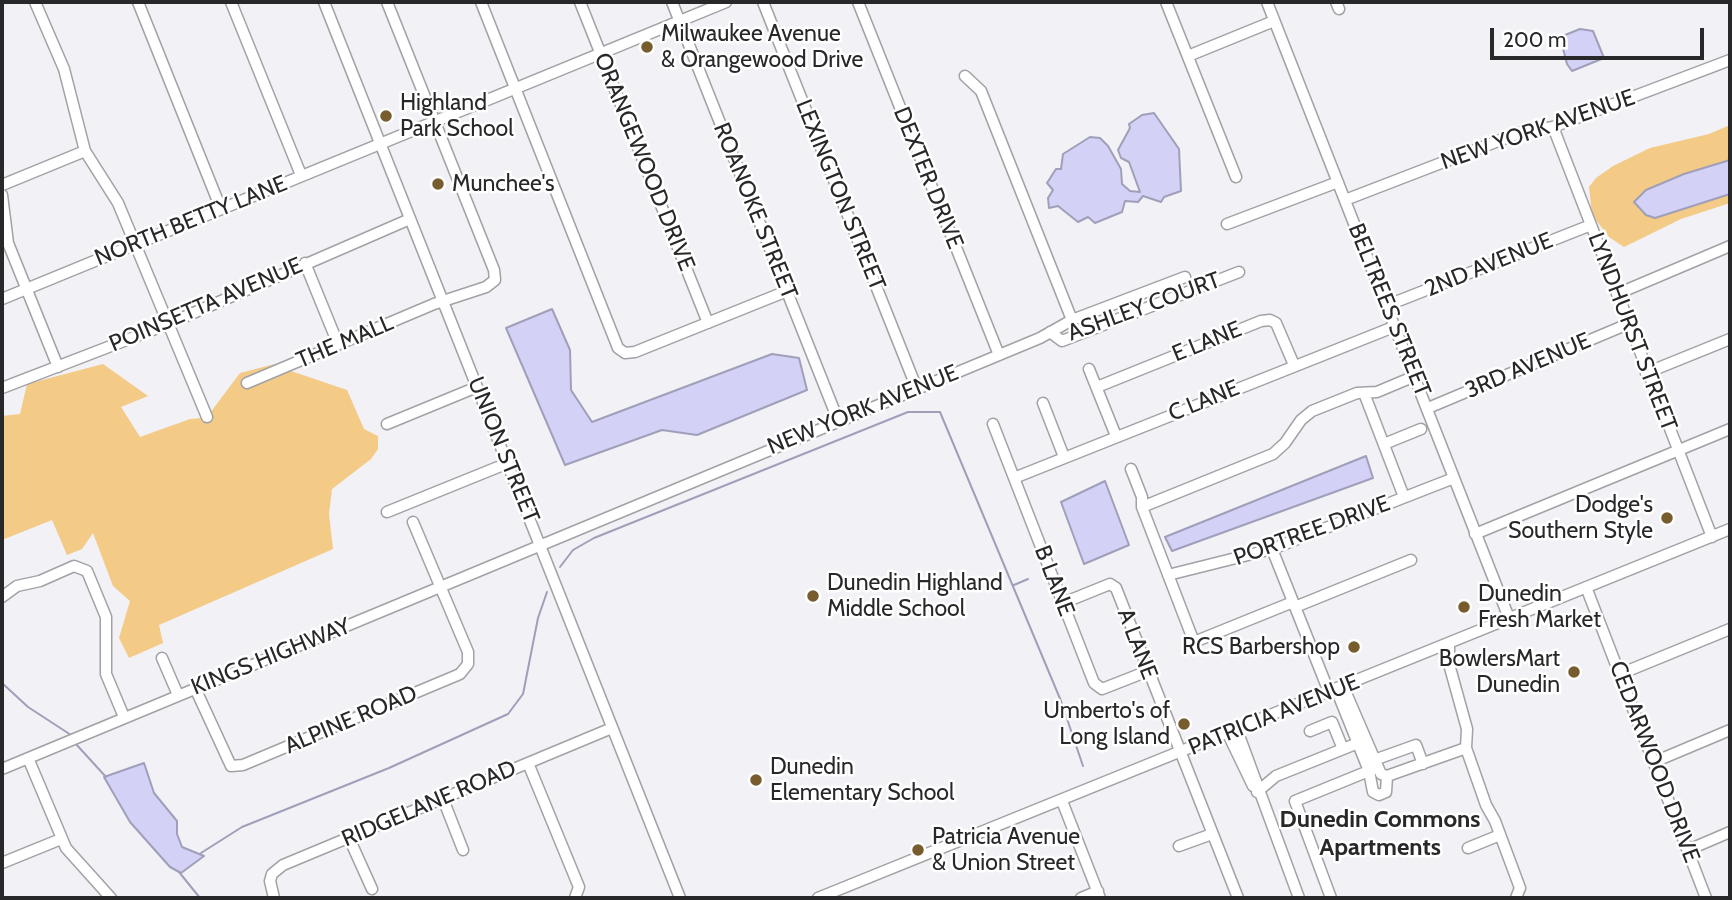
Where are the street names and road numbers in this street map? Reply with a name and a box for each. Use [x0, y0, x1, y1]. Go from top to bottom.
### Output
street label: ORANGEWOOD DRIVE [588, 49, 700, 275]
street label: NEW YORK AVENUE [1437, 84, 1639, 176]
street label: LEXINGTON STREET [789, 96, 891, 294]
street label: DEXTER DRIVE [887, 103, 969, 253]
street label: ROANOKE STREET [707, 119, 803, 303]
street label: NORTH BETTY LANE [91, 170, 291, 272]
street label: BELTREES STREET [1342, 220, 1436, 400]
street label: 2ND AVENUE [1421, 227, 1557, 303]
street label: LYNDHURST STREET [1581, 229, 1683, 435]
street label: POINSETTA AVENUE [105, 252, 307, 358]
street label: ASHLEY COURT [1064, 267, 1224, 347]
street label: THE MALL [293, 309, 397, 375]
street label: E LANE [1168, 316, 1246, 368]
street label: 3RD AVENUE [1461, 327, 1595, 405]
street label: NEW YORK AVENUE [763, 359, 963, 461]
street label: UNION STREET [461, 373, 545, 527]
street label: C LANE [1165, 374, 1243, 428]
street label: PORTREE DRIVE [1230, 490, 1394, 572]
street label: B LANE [1028, 542, 1080, 620]
street label: A LANE [1111, 605, 1163, 683]
street label: KINGS HIGHWAY [187, 612, 355, 702]
street label: CEDARWOOD DRIVE [1603, 657, 1705, 867]
street label: PATRICIA AVENUE [1184, 668, 1364, 762]
street label: ALPINE ROAD [281, 680, 421, 760]
street label: RIDGELANE ROAD [338, 755, 520, 853]

